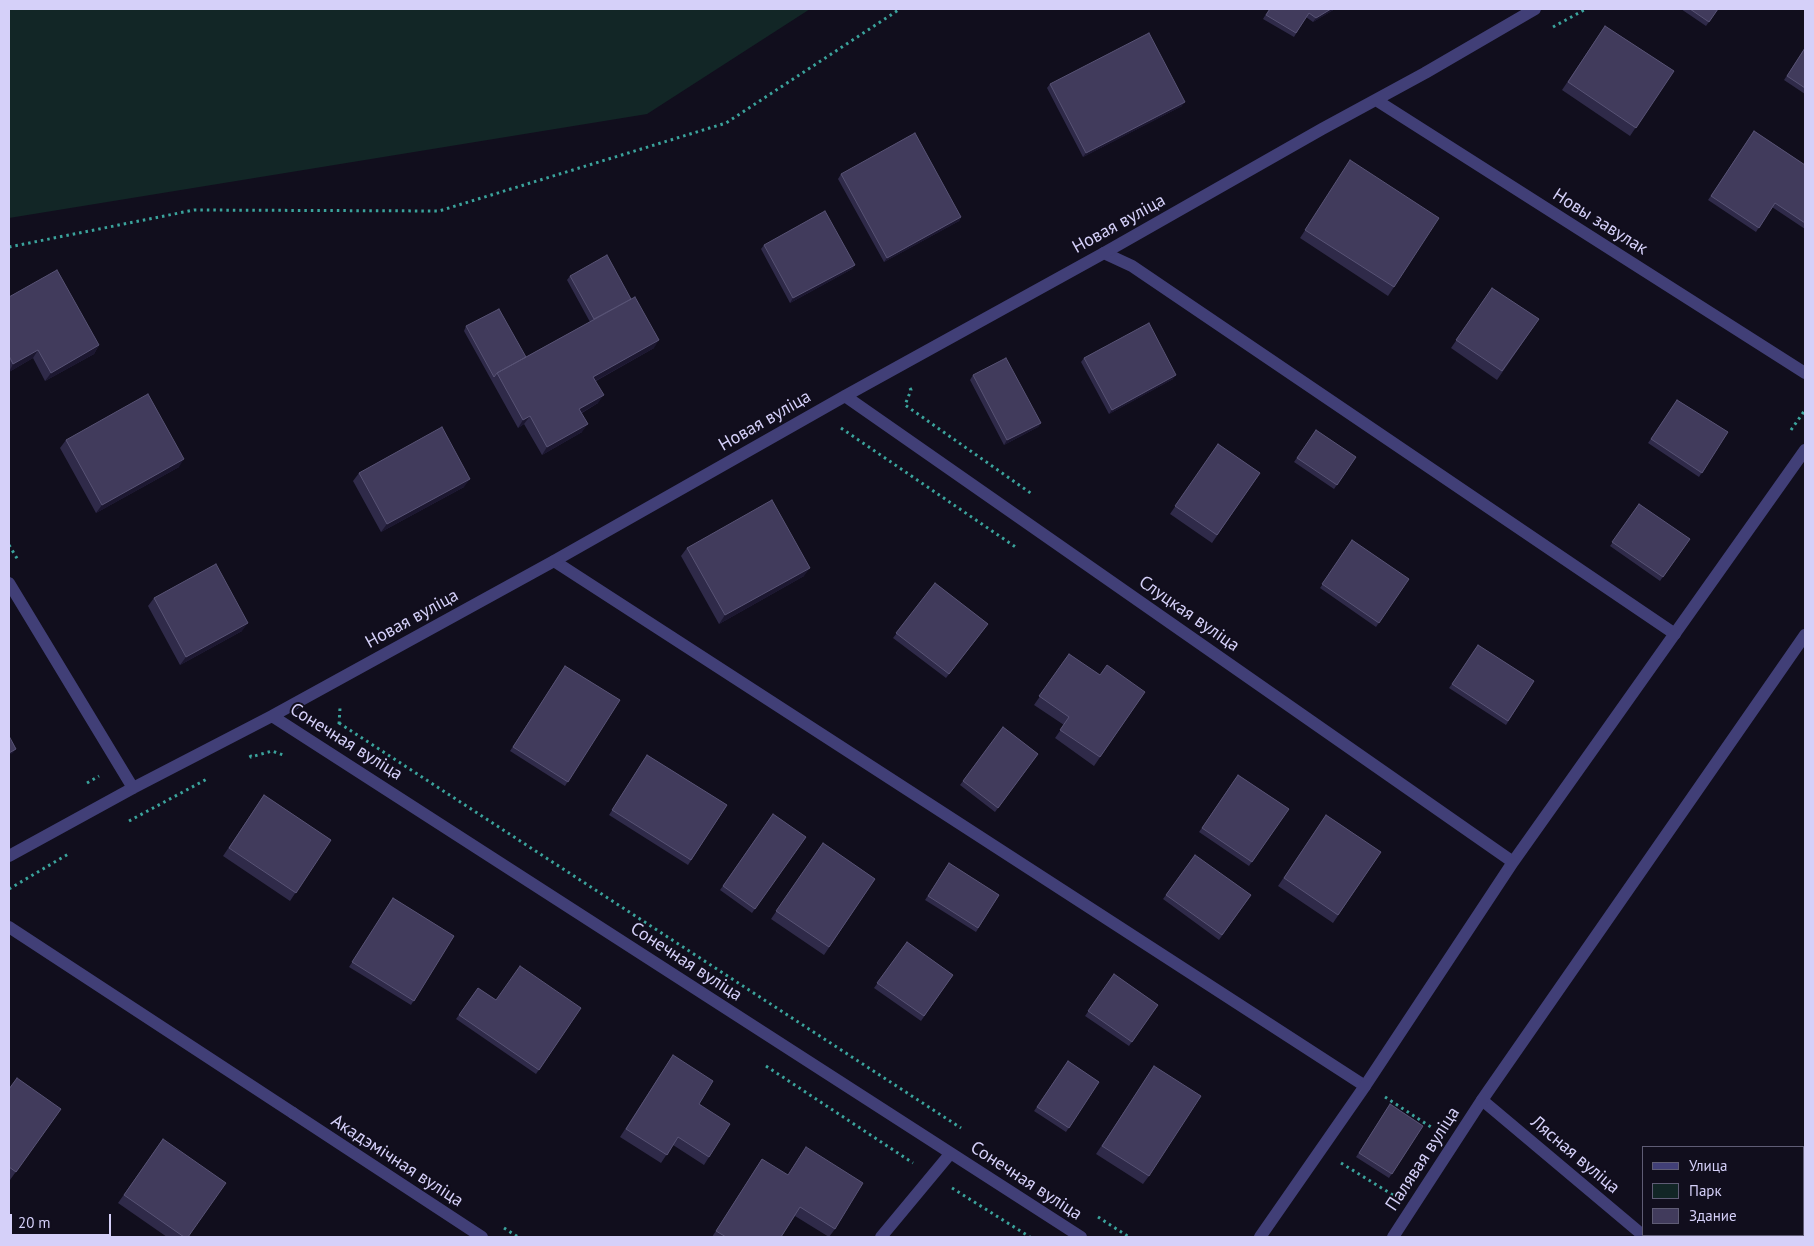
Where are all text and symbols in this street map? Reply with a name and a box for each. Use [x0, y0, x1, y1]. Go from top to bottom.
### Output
street label: Новы завулак [1548, 184, 1652, 260]
street label: Новая вуліца [1069, 190, 1169, 258]
street label: Новая вуліца [715, 386, 815, 456]
street label: Слуцкая вуліца [1135, 571, 1243, 657]
street label: Новая вуліца [362, 585, 462, 653]
street label: Сонечная вуліца [286, 699, 406, 785]
street label: Сонечная вуліца [626, 918, 746, 1006]
street label: Палявая вуліца [1381, 1103, 1465, 1215]
street label: Акадэмічная вуліца [327, 1110, 467, 1212]
street label: Лясная вуліца [1526, 1111, 1624, 1199]
street label: Сонечная вуліца [966, 1137, 1086, 1225]
legend [1642, 1146, 1804, 1236]
text: Улица [1689, 1156, 1727, 1175]
text: Парк [1689, 1181, 1722, 1200]
scale bar [12, 1204, 114, 1236]
text: Здание [1689, 1206, 1737, 1225]
text: 20 m [18, 1213, 51, 1232]

